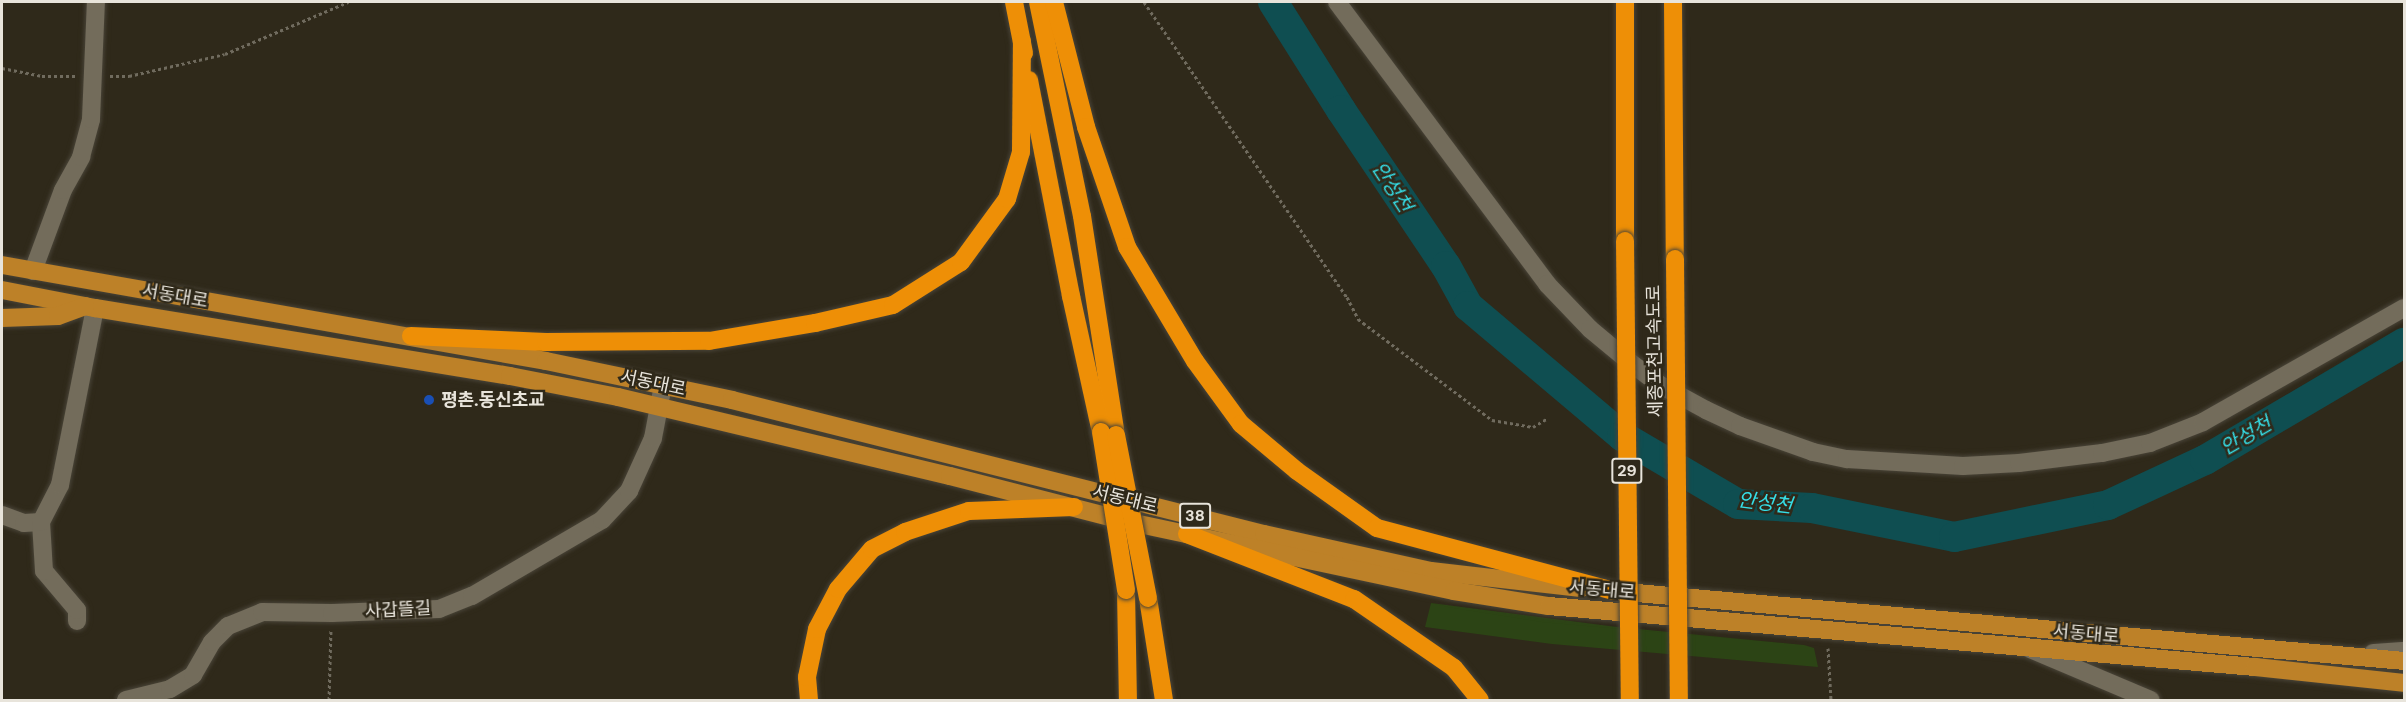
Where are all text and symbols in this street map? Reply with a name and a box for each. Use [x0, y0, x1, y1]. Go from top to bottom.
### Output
water label: 안성천 [1367, 157, 1417, 217]
street label: 서동대로 [141, 280, 209, 312]
street label: 세종포천고속도로 [1643, 285, 1667, 417]
street label: 서동대로 [618, 366, 688, 400]
place label: 평촌.동신초교 [441, 389, 545, 411]
marker: 평촌.동신초교 [422, 393, 436, 407]
water label: 안성천 [2216, 412, 2276, 460]
road number: 29 [1610, 458, 1644, 484]
street label: 서동대로 [1090, 481, 1160, 517]
water label: 안성천 [1736, 488, 1794, 518]
road number: 38 [1178, 503, 1212, 529]
street label: 서동대로 [1568, 576, 1636, 604]
street label: 사갑뜰길 [364, 597, 432, 623]
street label: 서동대로 [2052, 620, 2120, 648]

